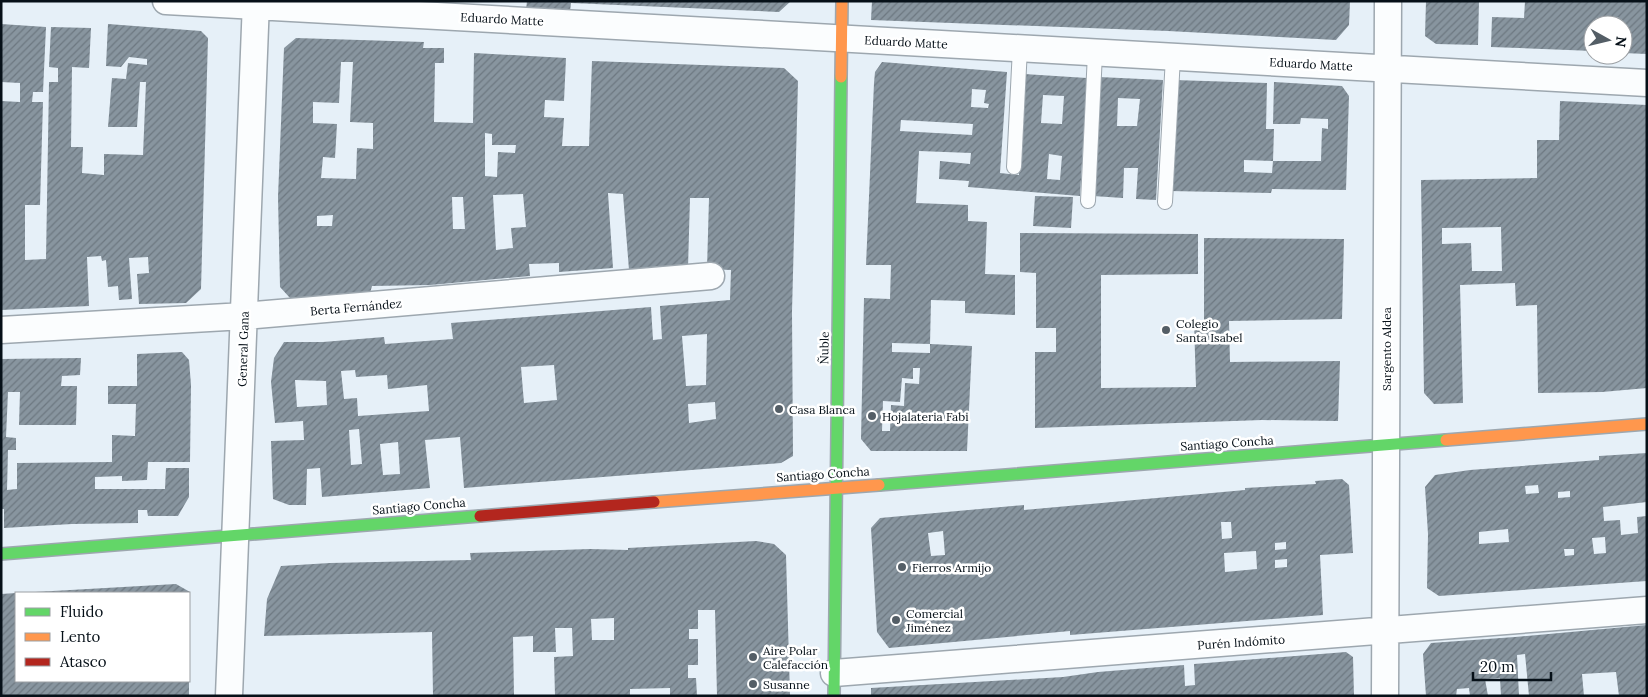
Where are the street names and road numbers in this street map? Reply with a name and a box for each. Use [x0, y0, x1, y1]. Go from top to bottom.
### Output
street label: Eduardo Matte [460, 9, 545, 29]
street label: Eduardo Matte [864, 32, 949, 52]
street label: Eduardo Matte [1269, 54, 1354, 74]
street label: Berta Fernández [310, 296, 402, 318]
street label: Sargento Aldea [1379, 307, 1394, 391]
street label: General Gana [234, 311, 252, 387]
street label: Ñuble [816, 331, 832, 365]
street label: Santiago Concha [1180, 432, 1274, 454]
street label: Santiago Concha [776, 463, 870, 485]
street label: Santiago Concha [372, 494, 466, 518]
street label: Purén Indómito [1197, 631, 1285, 653]

